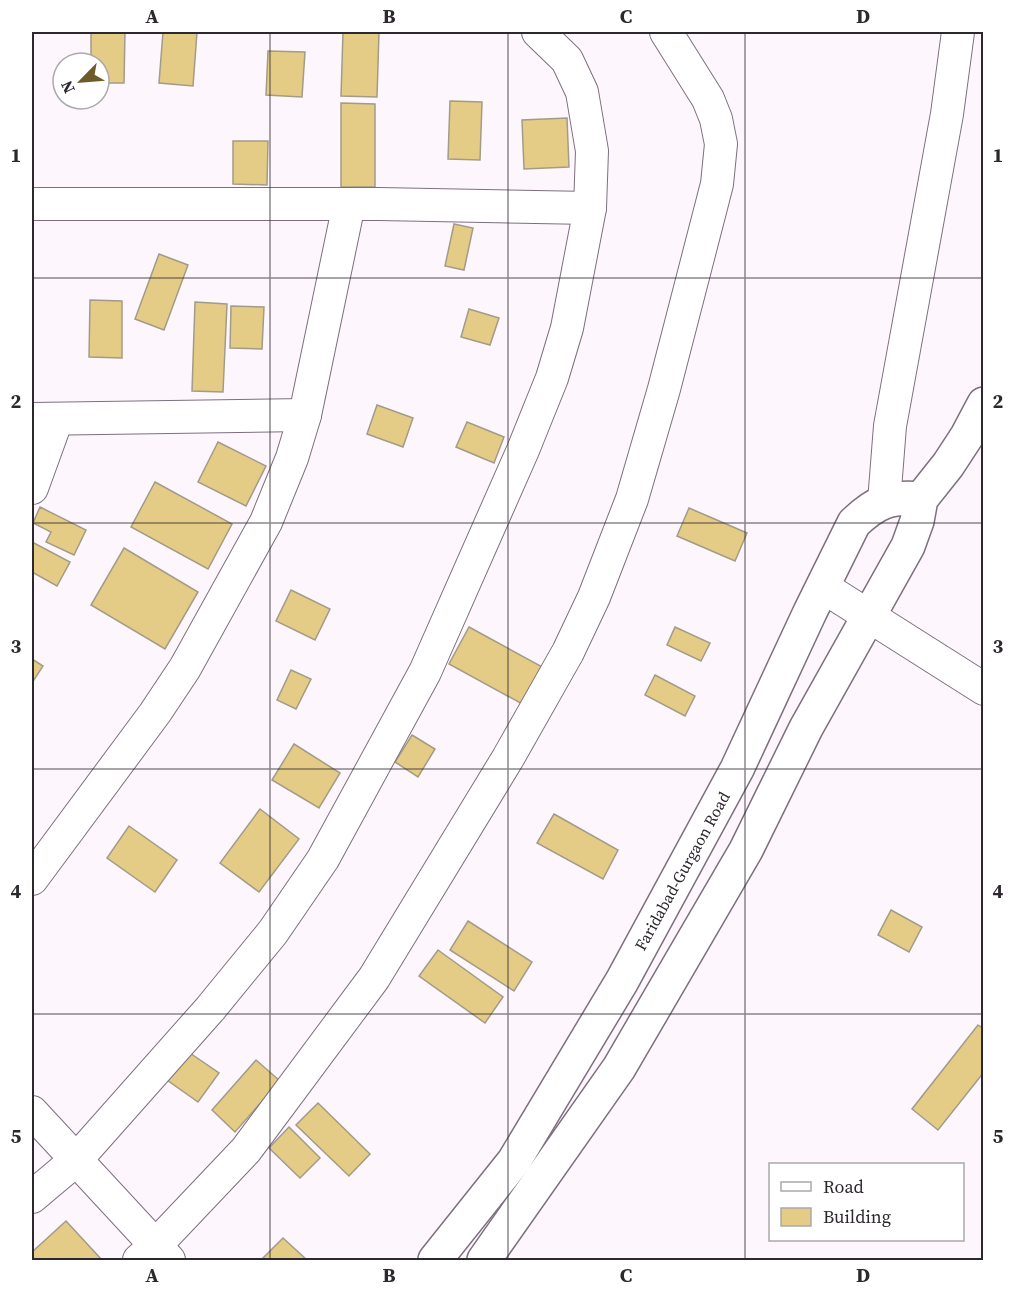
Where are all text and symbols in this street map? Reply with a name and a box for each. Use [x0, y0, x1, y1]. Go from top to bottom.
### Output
text: A [145, 2, 159, 30]
text: B [382, 2, 396, 30]
text: C [620, 2, 632, 30]
text: D [856, 2, 870, 30]
north arrow [51, 51, 111, 111]
text: N [55, 77, 80, 97]
text: 1 [11, 141, 21, 169]
text: 1 [993, 141, 1003, 169]
text: 2 [11, 387, 22, 415]
text: 2 [993, 387, 1004, 415]
text: 3 [11, 632, 22, 660]
text: 3 [993, 632, 1004, 660]
street label: Faridabad-Gurgaon Road [629, 788, 735, 954]
text: 4 [11, 877, 22, 905]
text: 4 [993, 877, 1004, 905]
text: 5 [11, 1122, 22, 1150]
text: 5 [993, 1122, 1004, 1150]
legend [769, 1163, 964, 1241]
text: Road [823, 1174, 864, 1199]
text: Building [823, 1204, 891, 1229]
text: A [145, 1261, 159, 1289]
text: B [382, 1261, 396, 1289]
text: C [620, 1261, 632, 1289]
text: D [856, 1261, 870, 1289]

